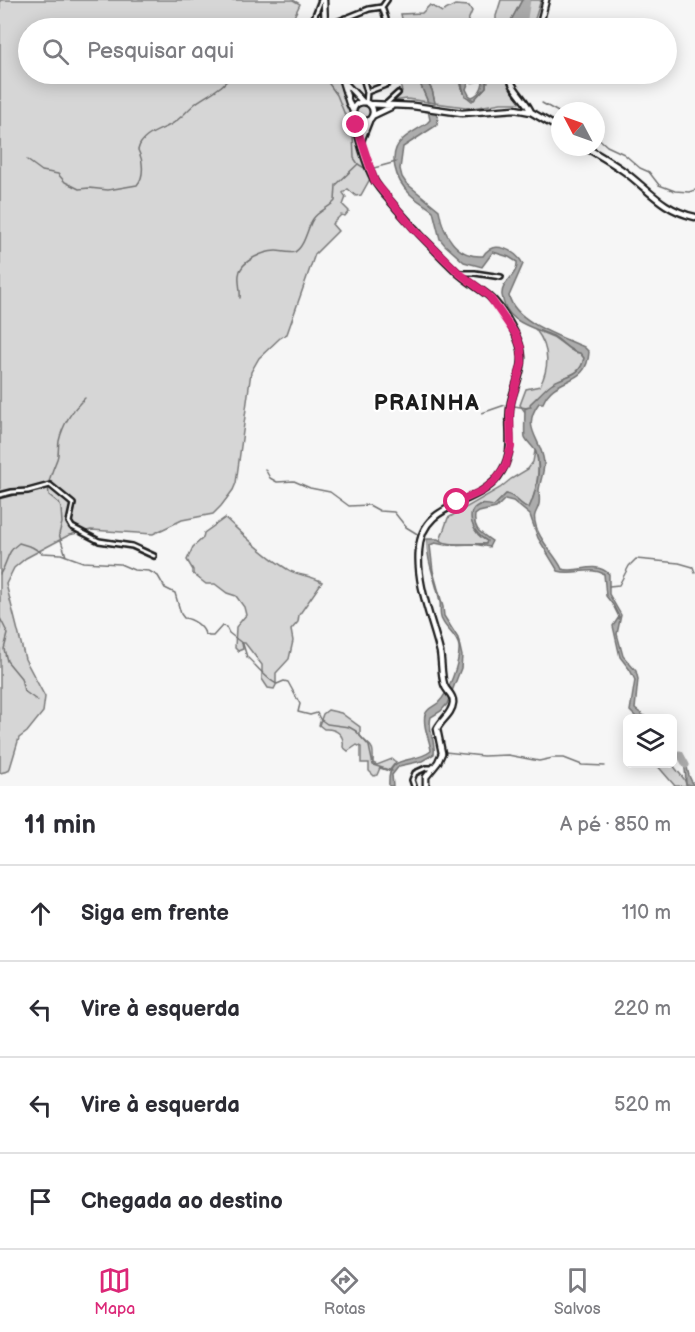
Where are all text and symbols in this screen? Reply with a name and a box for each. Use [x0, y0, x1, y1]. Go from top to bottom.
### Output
search box [18, 18, 677, 84]
icon: search [39, 35, 72, 68]
text: Pesquisar aqui [87, 38, 234, 65]
north arrow [551, 102, 605, 156]
route end [342, 111, 368, 137]
district label: PRAINHA [374, 390, 480, 417]
route start [443, 488, 469, 514]
map controls [623, 714, 677, 768]
button: layers [623, 714, 677, 768]
text: 11 min [24, 810, 96, 841]
text: A pé · 850 m [560, 813, 671, 837]
icon: ahead [24, 897, 57, 930]
text: Siga em frente [81, 900, 229, 927]
text: 110 m [622, 901, 671, 925]
icon: left [24, 993, 57, 1026]
text: Vire à esquerda [81, 996, 240, 1023]
text: 220 m [614, 997, 671, 1021]
icon: left [24, 1089, 57, 1122]
text: Vire à esquerda [81, 1092, 240, 1119]
text: 520 m [614, 1093, 671, 1117]
icon: arrive [24, 1185, 57, 1218]
text: Chegada ao destino [81, 1188, 283, 1215]
tab: Mapa [94, 1264, 135, 1319]
tab: Rotas [324, 1264, 366, 1319]
tab: Salvos [554, 1264, 601, 1319]

